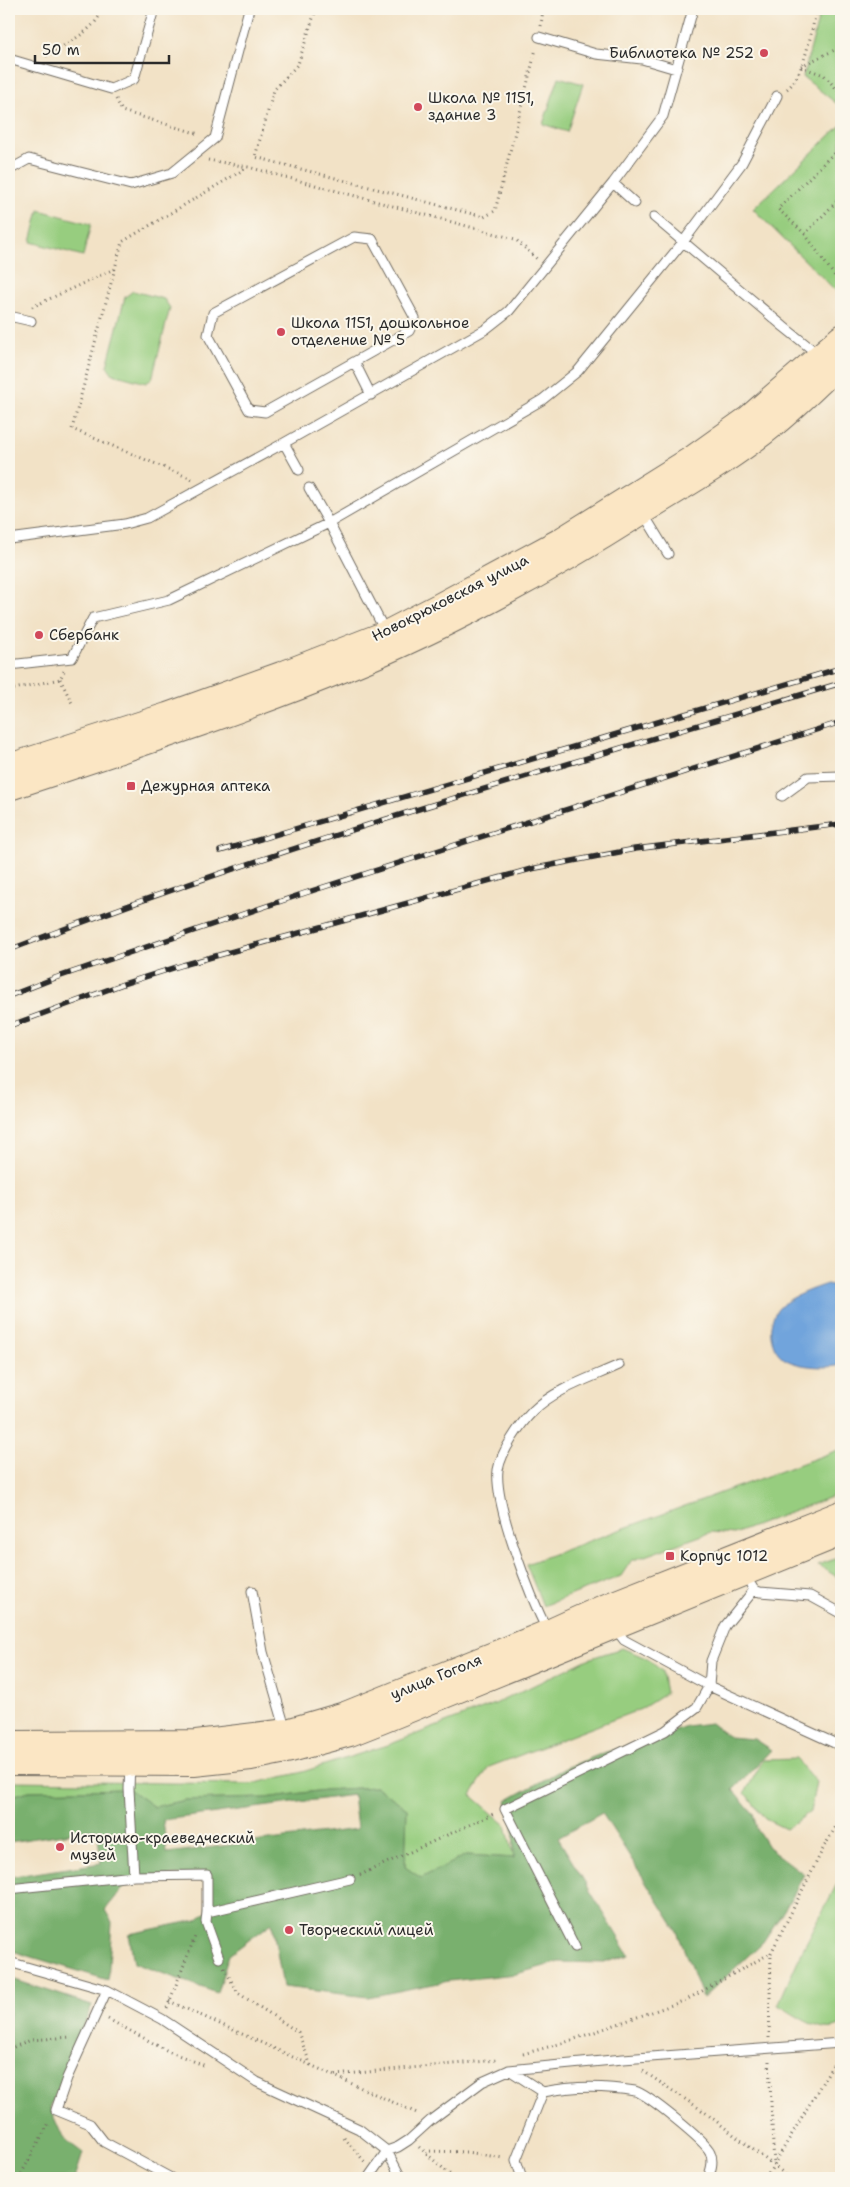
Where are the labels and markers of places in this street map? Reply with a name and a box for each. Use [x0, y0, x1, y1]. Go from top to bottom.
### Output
place label: Библиотека № 252 [609, 43, 754, 63]
marker: Библиотека № 252 [758, 47, 770, 59]
place label: Школа № 1151, здание 3 [428, 88, 534, 125]
marker: Школа № 1151, здание 3 [412, 101, 424, 113]
place label: Школа 1151, дошкольное отделение № 5 [291, 313, 469, 350]
marker: Школа 1151, дошкольное отделение № 5 [275, 326, 287, 338]
place label: Сбербанк [49, 625, 119, 645]
marker: Сбербанк [33, 629, 45, 641]
place label: Дежурная аптека [141, 776, 271, 796]
marker: Дежурная аптека [125, 780, 137, 792]
place label: Корпус 1012 [680, 1546, 768, 1566]
marker: Корпус 1012 [664, 1550, 676, 1562]
place label: Историко-краеведческий музей [70, 1828, 255, 1865]
marker: Историко-краеведческий музей [54, 1841, 66, 1853]
place label: Творческий лицей [299, 1920, 434, 1940]
marker: Творческий лицей [283, 1924, 295, 1936]

